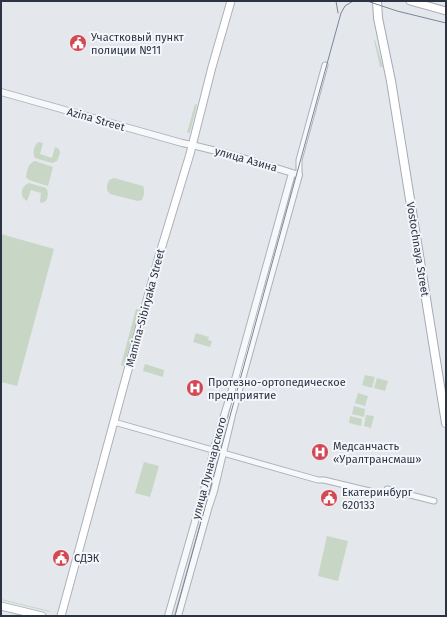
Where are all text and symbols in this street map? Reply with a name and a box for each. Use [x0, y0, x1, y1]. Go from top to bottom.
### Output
place label: Участковый пункт полиции №11 [91, 31, 184, 57]
public building icon: Участковый пункт полиции №11 [68, 33, 88, 53]
street label: Azina Street [66, 105, 126, 134]
street label: улица Азина [213, 144, 279, 175]
street label: Vostochnaya Street [404, 201, 431, 297]
street label: Mamina-Sibiryaka Street [123, 248, 168, 369]
place label: Протезно-ортопедическое предприятие [208, 376, 346, 402]
hospital icon: Протезно-ортопедическое предприятие [185, 378, 205, 398]
street label: улица Луначарского [190, 416, 229, 521]
place label: Медсанчасть «Уралтрансмаш» [333, 440, 422, 466]
hospital icon: Медсанчасть «Уралтрансмаш» [310, 442, 330, 462]
place label: Екатеринбург 620133 [342, 486, 413, 512]
public building icon: Екатеринбург 620133 [319, 488, 339, 508]
public building icon: СДЭК [51, 548, 71, 568]
place label: СДЭК [74, 552, 100, 565]

